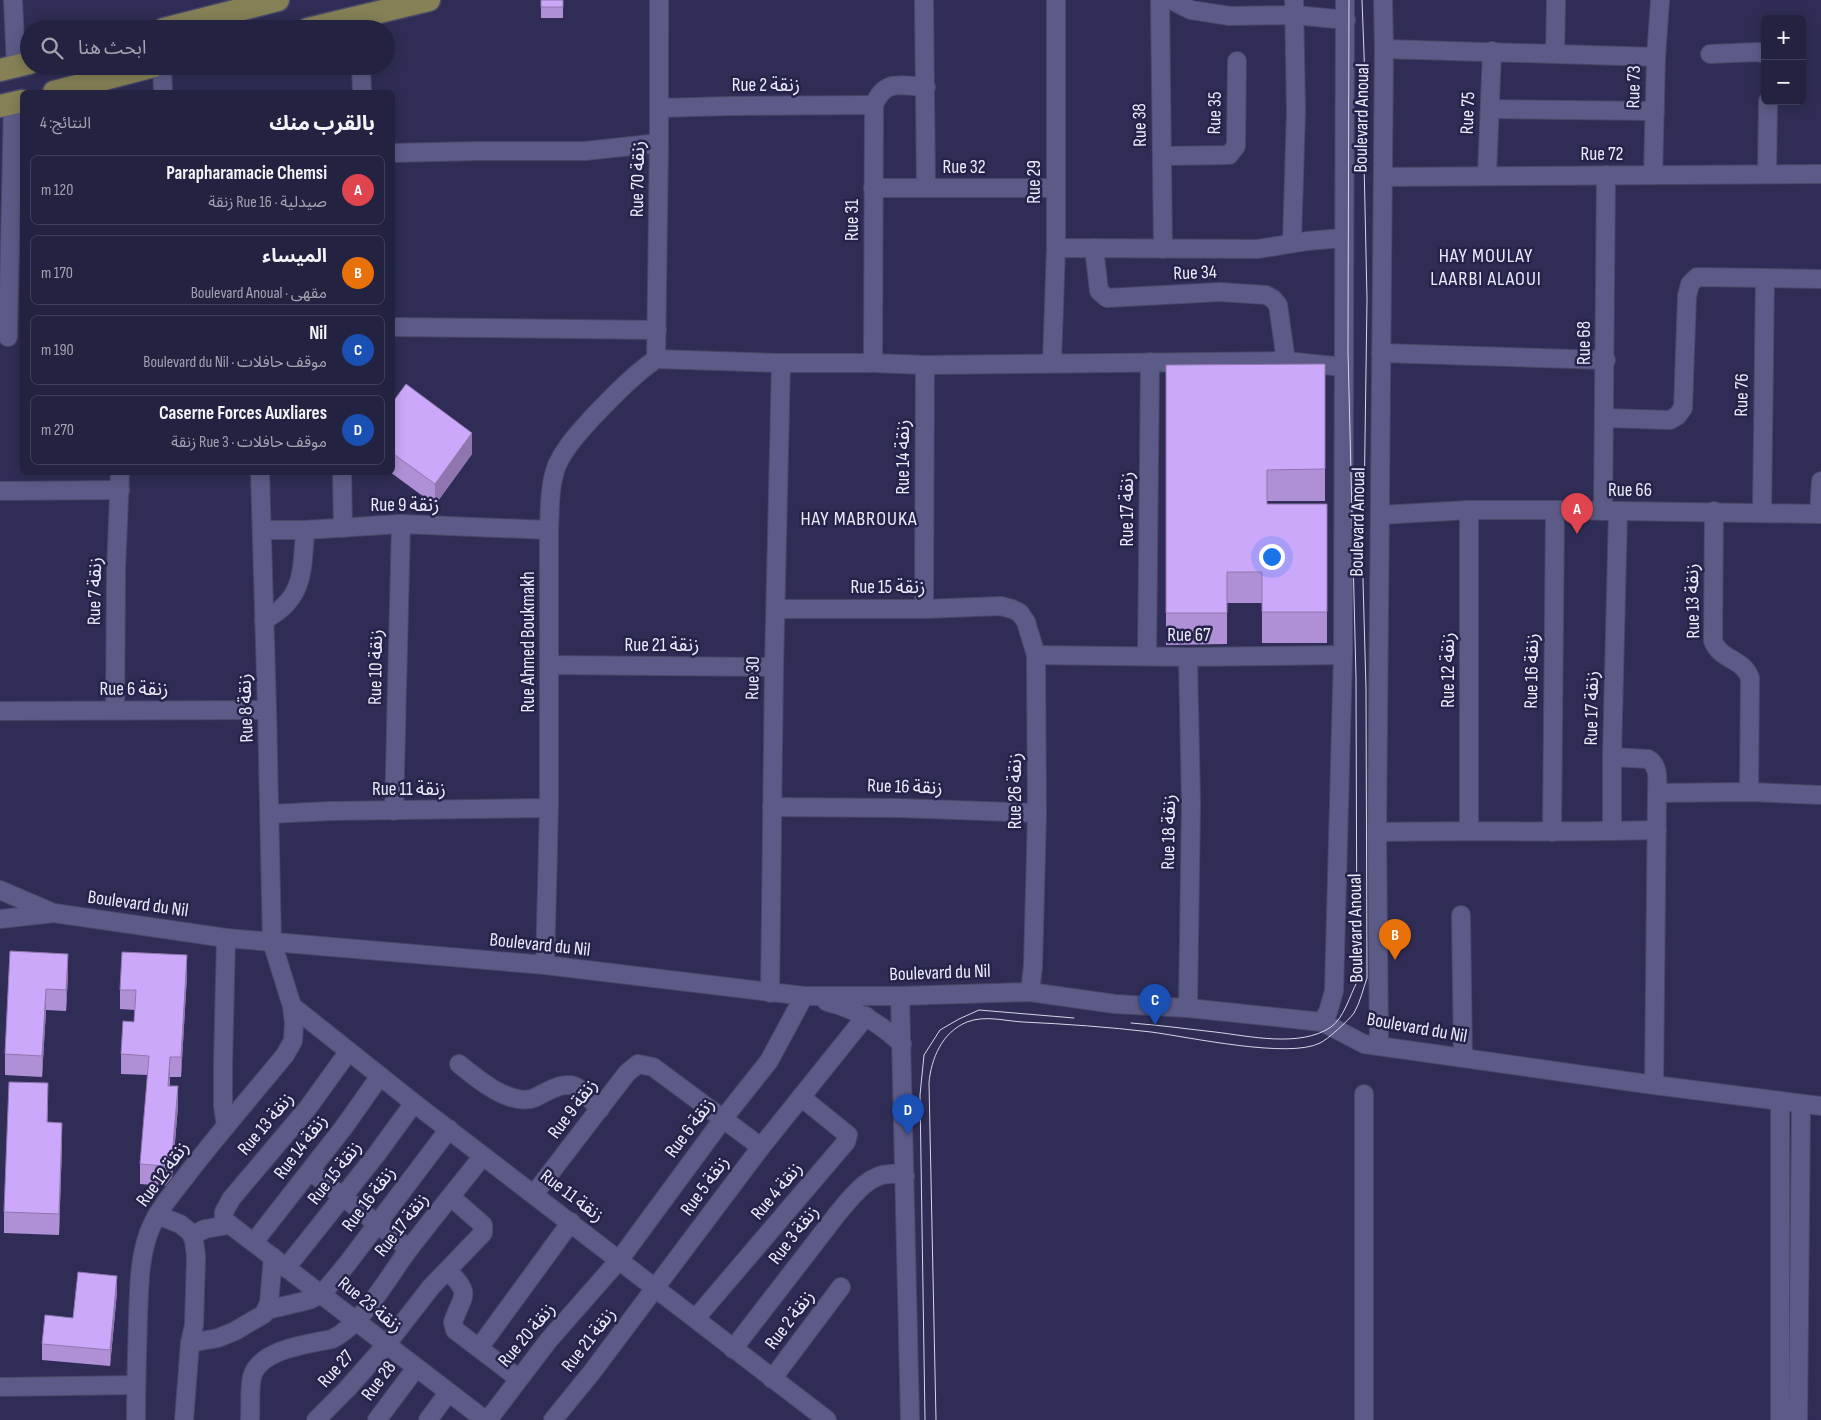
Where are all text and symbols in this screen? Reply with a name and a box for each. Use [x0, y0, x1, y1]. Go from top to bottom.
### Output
map controls [1761, 15, 1806, 105]
button: + [1761, 15, 1806, 60]
search box [20, 20, 395, 75]
icon: search [38, 34, 66, 62]
text: ابحث هنا [78, 37, 146, 60]
button: − [1761, 60, 1806, 105]
street label: Boulevard Anoual [1350, 63, 1374, 173]
street label: Rue 73 [1622, 65, 1646, 109]
street label: Rue 2 زنقة [732, 74, 800, 97]
street label: Rue 35 [1203, 91, 1227, 135]
street label: Rue 75 [1456, 91, 1480, 135]
street label: Rue 38 [1128, 103, 1152, 147]
text: بالقرب منك [269, 111, 375, 136]
text: النتائج: 4 [40, 114, 91, 133]
street label: Rue 70 زنقة [626, 141, 650, 217]
street label: Rue 72 [1581, 143, 1623, 166]
street label: Rue 32 [942, 156, 986, 179]
street label: Rue 29 [1023, 160, 1046, 204]
text: Parapharamacie Chemsi [166, 162, 327, 185]
text: 120 m [41, 181, 73, 200]
text: A [354, 181, 362, 200]
text: صيدلية · Rue 16 زنقة [208, 193, 327, 212]
street label: Rue 31 [841, 199, 864, 241]
district label: HAY MOULAY LAARBI ALAOUI [1430, 244, 1542, 291]
text: الميساء [262, 245, 327, 268]
street label: Rue 34 [1173, 261, 1217, 285]
text: 170 m [41, 264, 73, 283]
text: B [354, 264, 362, 283]
text: مقهى · Boulevard Anoual [191, 284, 327, 303]
street label: Rue 68 [1573, 321, 1596, 365]
text: Nil [309, 322, 327, 345]
text: 190 m [41, 341, 74, 360]
text: C [354, 341, 362, 360]
text: موقف حافلات · Boulevard du Nil [143, 353, 327, 372]
street label: Rue 76 [1730, 373, 1754, 417]
text: Caserne Forces Auxliares [159, 402, 327, 425]
street label: Rue 14 زنقة [892, 419, 915, 495]
text: 270 m [41, 421, 74, 440]
text: D [354, 421, 362, 440]
text: موقف حافلات · Rue 3 زنقة [171, 433, 327, 452]
street label: Boulevard Anoual [1346, 467, 1370, 577]
street label: Rue 17 زنقة [1116, 472, 1139, 546]
street label: Rue 66 [1608, 479, 1652, 502]
pin: A [1561, 493, 1593, 534]
street label: Rue 9 زنقة [371, 494, 439, 517]
district label: HAY MABROUKA [800, 507, 918, 531]
your location [1259, 544, 1285, 570]
street label: Rue 7 زنقة [83, 557, 107, 625]
street label: Rue 13 زنقة [1681, 563, 1705, 639]
street label: Rue Ahmed Boukmakh [517, 571, 540, 713]
street label: Rue 15 زنقة [851, 576, 925, 599]
street label: Rue 67 [1167, 624, 1211, 647]
street label: Rue 10 زنقة [364, 629, 388, 705]
street label: Rue 12 زنقة [1437, 632, 1460, 708]
street label: Rue 16 زنقة [1520, 633, 1544, 709]
street label: Rue 21 زنقة [624, 634, 700, 657]
street label: Rue 30 [741, 656, 765, 700]
street label: Rue 17 زنقة [1580, 670, 1604, 746]
street label: Rue 8 زنقة [233, 673, 259, 743]
street label: Rue 6 زنقة [100, 678, 168, 701]
street label: Rue 26 زنقة [1004, 753, 1027, 829]
street label: Rue 16 زنقة [867, 774, 943, 800]
street label: Rue 11 زنقة [372, 778, 446, 801]
street label: Rue 18 زنقة [1157, 794, 1181, 870]
street label: Boulevard Anoual [1344, 873, 1368, 983]
street label: Boulevard du Nil [86, 886, 190, 922]
pin: B [1379, 919, 1411, 960]
street label: Boulevard du Nil [488, 928, 592, 962]
street label: Boulevard du Nil [889, 960, 991, 986]
pin: C [1139, 984, 1171, 1025]
street label: Boulevard du Nil [1365, 1008, 1469, 1048]
street label: Rue 9 زنقة [543, 1075, 603, 1143]
street label: Rue 13 زنقة [233, 1088, 299, 1160]
street label: Rue 6 زنقة [660, 1094, 720, 1162]
pin: D [892, 1094, 924, 1135]
street label: Rue 14 زنقة [269, 1110, 333, 1184]
street label: Rue 15 زنقة [303, 1136, 367, 1210]
street label: Rue 12 زنقة [132, 1137, 194, 1211]
street label: Rue 5 زنقة [676, 1152, 734, 1220]
street label: Rue 4 زنقة [746, 1157, 808, 1225]
street label: Rue 16 زنقة [337, 1162, 401, 1236]
street label: Rue 11 زنقة [536, 1165, 608, 1227]
street label: Rue 17 زنقة [370, 1188, 434, 1262]
street label: Rue 3 زنقة [764, 1201, 824, 1269]
street label: Rue 23 زنقة [333, 1272, 407, 1338]
street label: Rue 2 زنقة [760, 1286, 820, 1354]
street label: Rue 20 زنقة [493, 1298, 561, 1372]
street label: Rue 21 زنقة [557, 1303, 621, 1377]
street label: Rue 27 [313, 1345, 359, 1393]
street label: Rue 28 [357, 1357, 401, 1405]

